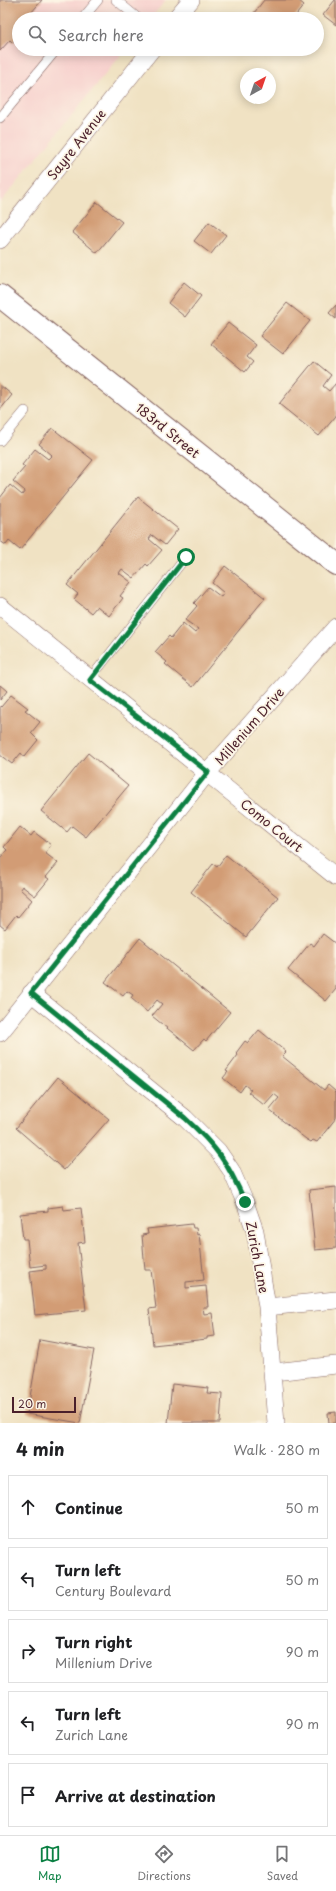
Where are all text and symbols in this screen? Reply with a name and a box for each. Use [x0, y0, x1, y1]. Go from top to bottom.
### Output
search box [12, 12, 324, 56]
icon: search [26, 23, 48, 45]
text: Search here [58, 23, 144, 46]
north arrow [240, 68, 276, 104]
street label: Sayre Avenue [42, 105, 110, 183]
street label: 183rd Street [132, 398, 204, 462]
route start [177, 548, 195, 566]
street label: Millenium Drive [210, 683, 288, 769]
street label: Como Court [237, 794, 307, 856]
route end [236, 1193, 254, 1211]
street label: Zurich Lane [242, 1219, 274, 1295]
scale bar [12, 1395, 76, 1414]
text: 20 m [18, 1395, 46, 1412]
text: 4 min [16, 1436, 64, 1462]
text: Walk · 280 m [233, 1440, 320, 1459]
icon: ahead [17, 1496, 39, 1518]
text: Continue [55, 1496, 123, 1519]
text: 50 m [285, 1498, 319, 1517]
text: Turn left [55, 1558, 121, 1581]
icon: left [17, 1568, 39, 1590]
text: 50 m [285, 1570, 319, 1589]
text: Century Boulevard [55, 1581, 171, 1600]
text: Turn right [55, 1630, 132, 1653]
icon: right [17, 1640, 39, 1662]
text: 90 m [286, 1642, 319, 1661]
text: Millenium Drive [55, 1653, 152, 1672]
text: Turn left [55, 1702, 121, 1725]
icon: left [17, 1712, 39, 1734]
text: 90 m [286, 1714, 319, 1733]
text: Zurich Lane [55, 1725, 128, 1744]
icon: arrive [17, 1784, 39, 1806]
text: Arrive at destination [55, 1784, 216, 1807]
tab: Map [38, 1843, 61, 1884]
tab: Directions [137, 1843, 191, 1884]
tab: Saved [267, 1843, 298, 1884]

